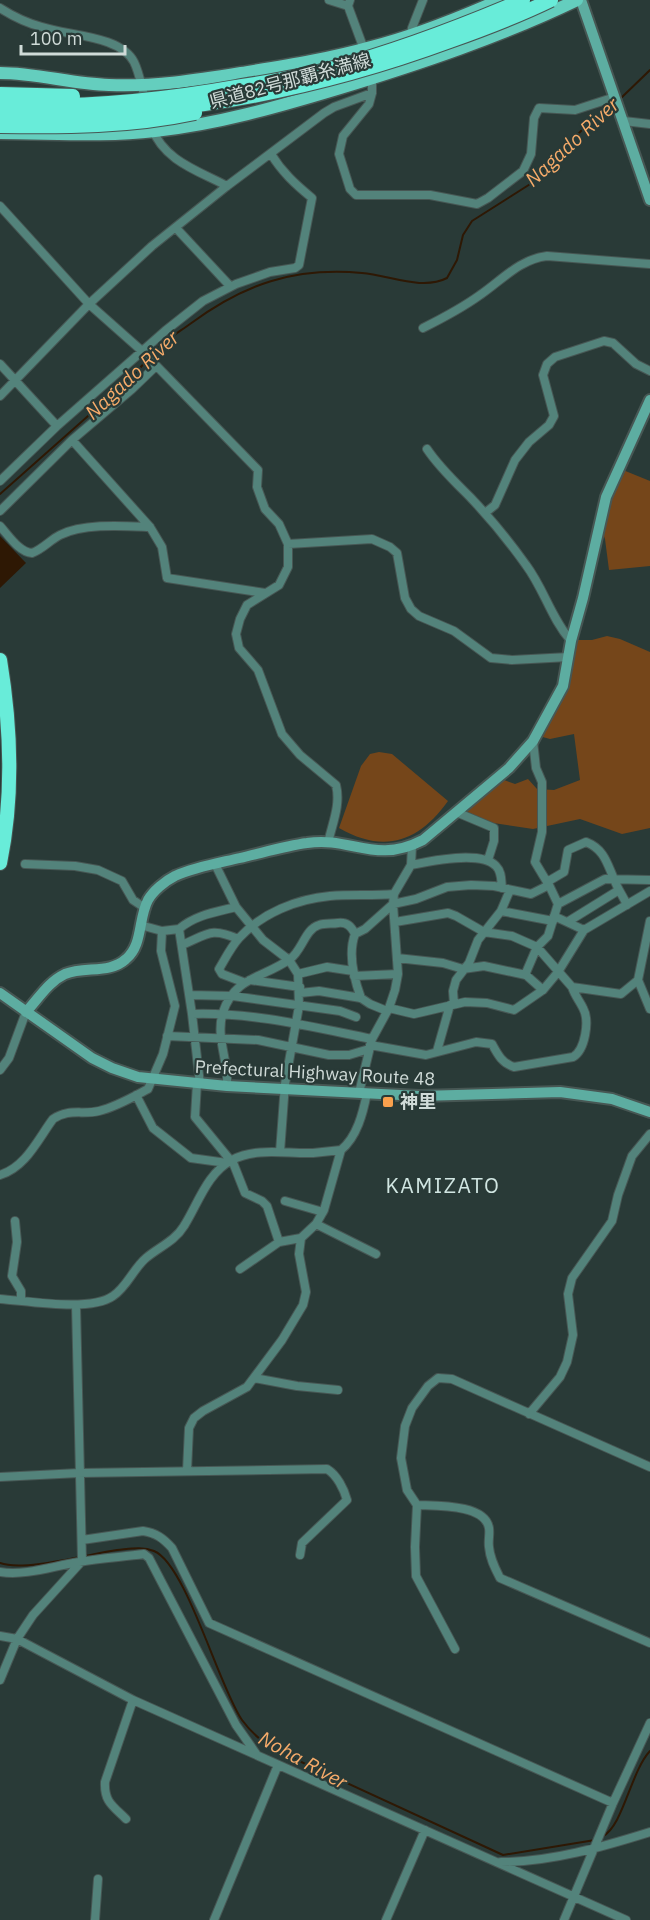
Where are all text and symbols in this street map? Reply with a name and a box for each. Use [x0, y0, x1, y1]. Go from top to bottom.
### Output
scale bar [21, 18, 124, 56]
text: 100 m [30, 27, 82, 50]
street label: 県道82号那覇糸満線 [207, 48, 373, 113]
water label: Nagado River [519, 91, 625, 192]
water label: Nagado River [79, 324, 185, 425]
street label: Prefectural Highway Route 48 [194, 1055, 436, 1090]
place label: 神里 [400, 1090, 436, 1113]
marker: 神里 [381, 1095, 395, 1109]
district label: KAMIZATO [386, 1171, 500, 1199]
water label: Noha River [254, 1724, 353, 1795]

